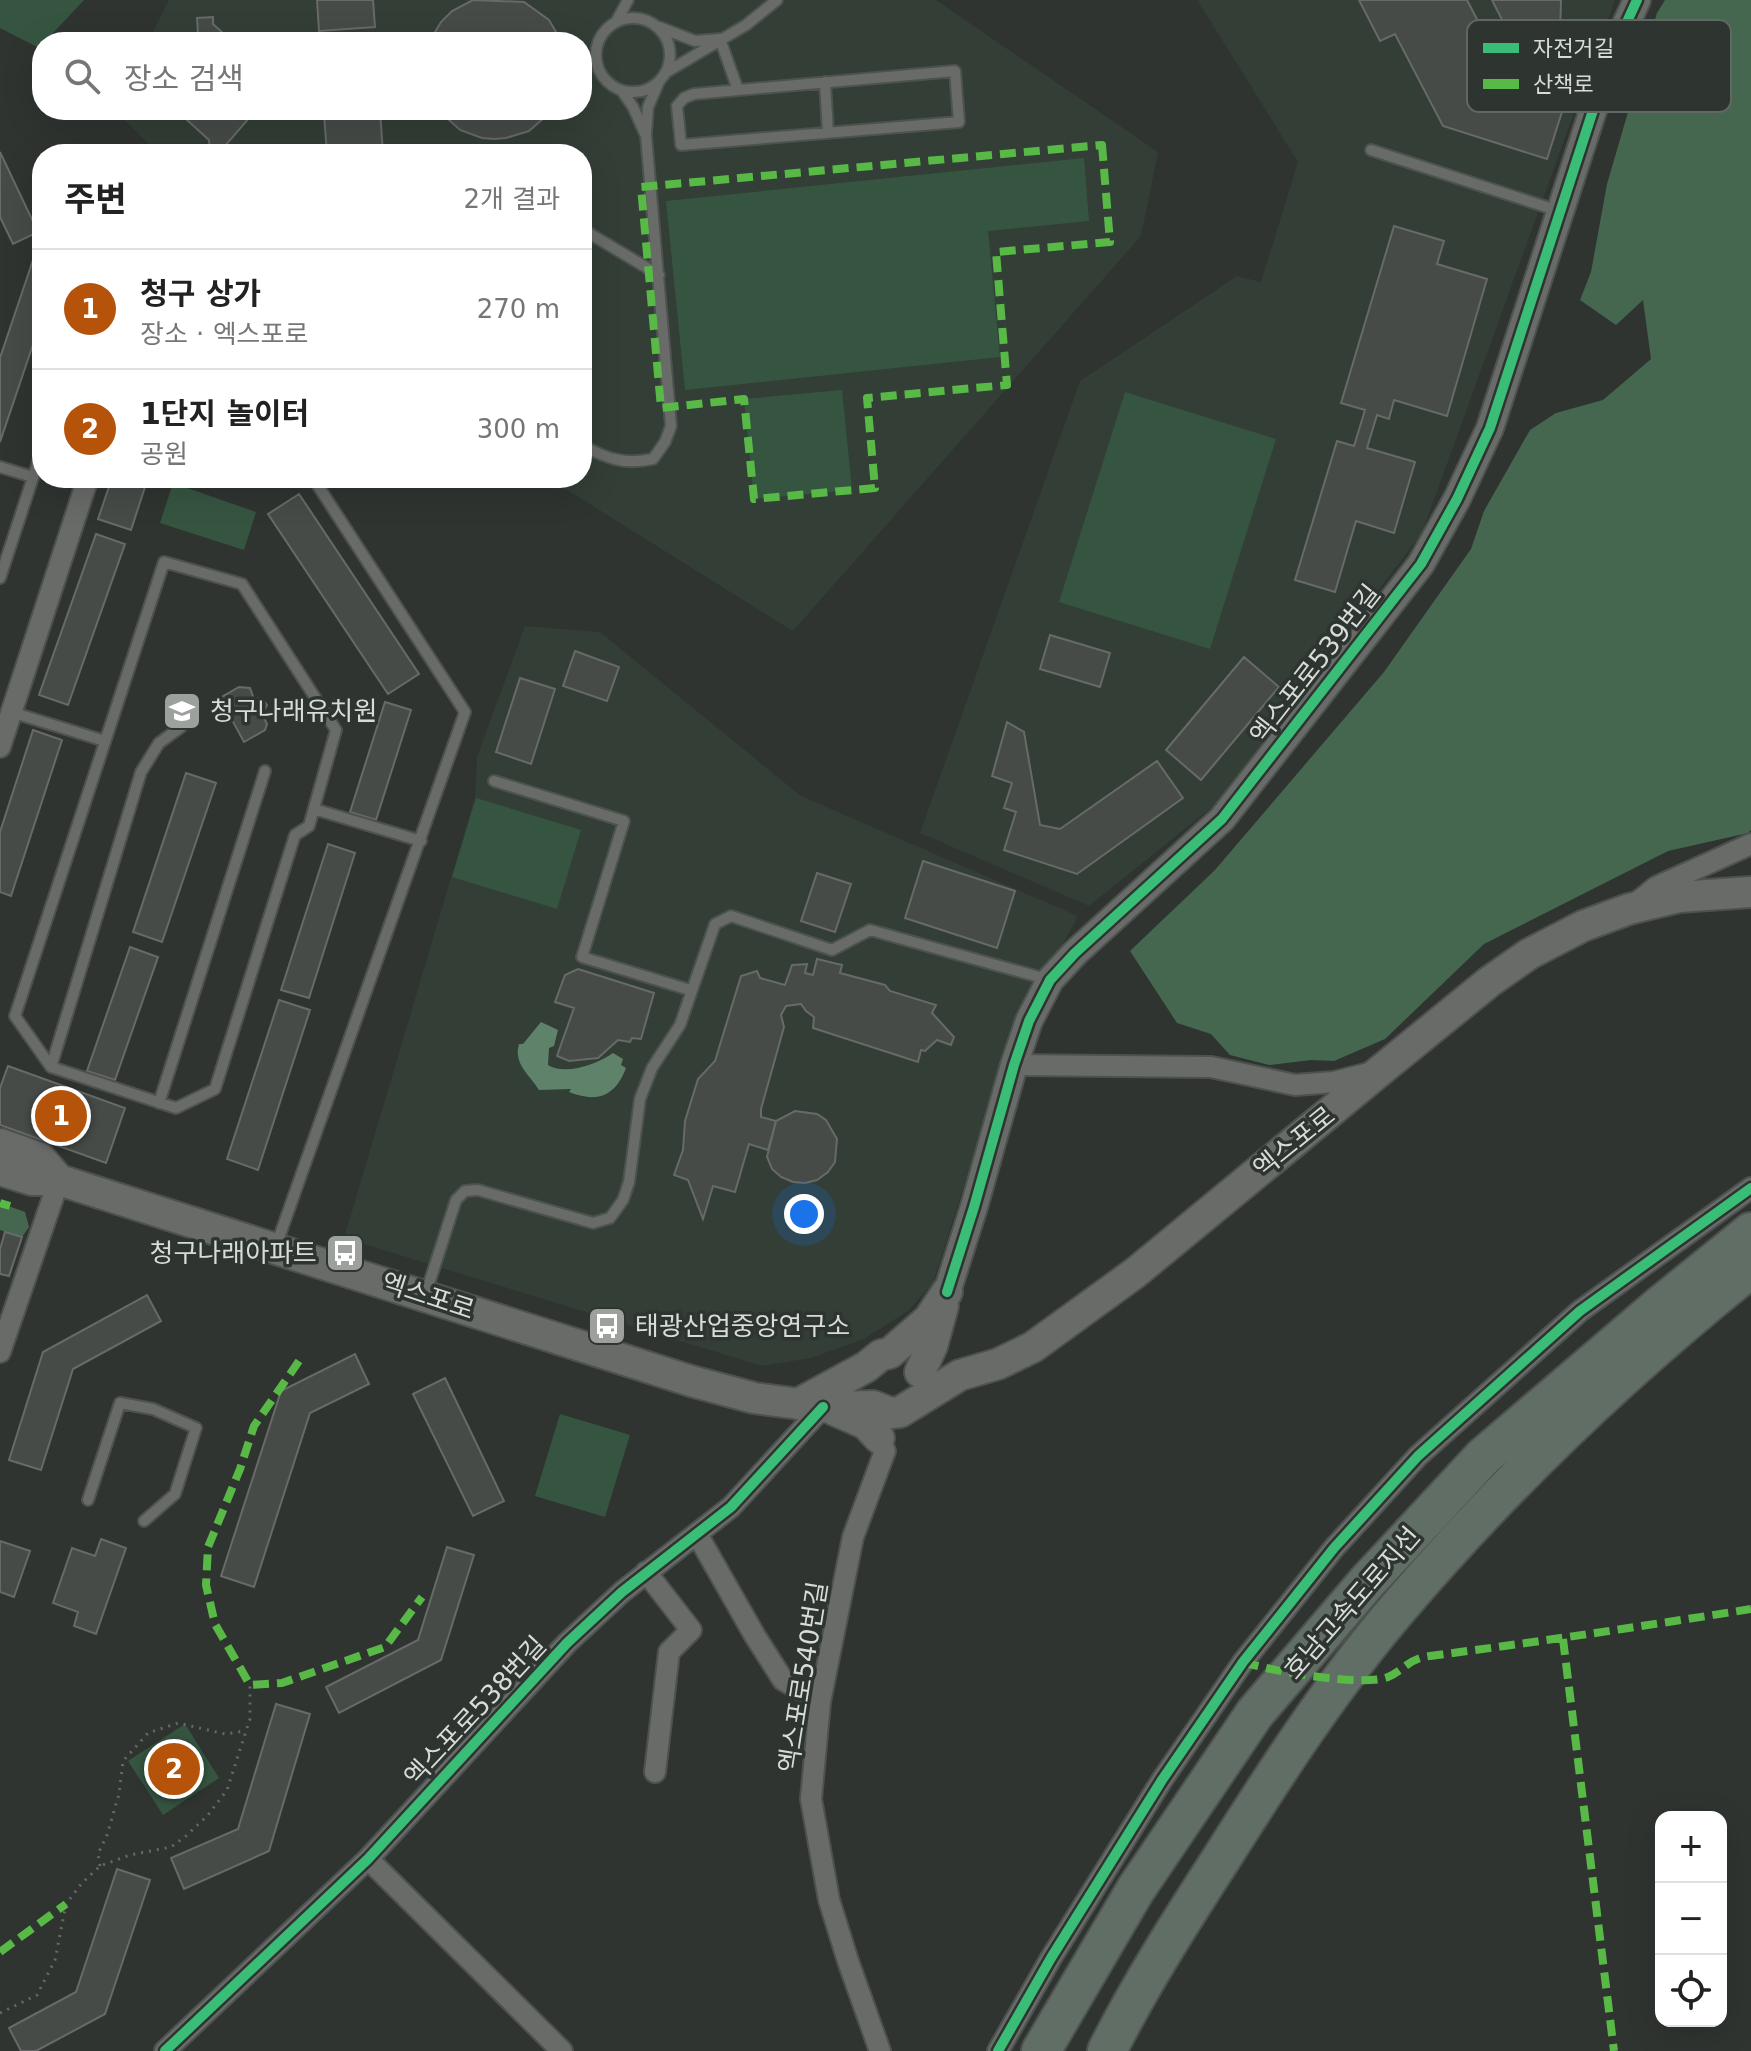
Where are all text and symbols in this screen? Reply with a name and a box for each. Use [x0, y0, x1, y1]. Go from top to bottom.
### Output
legend [1467, 20, 1731, 112]
search box [32, 32, 592, 120]
text: 자전거길 [1533, 36, 1614, 61]
icon: search [60, 54, 104, 98]
text: 장소 검색 [124, 61, 244, 96]
text: 산책로 [1533, 72, 1594, 97]
text: 주변 [64, 179, 127, 219]
text: 2개 결과 [463, 184, 560, 214]
text: 청구 상가 [140, 276, 261, 311]
text: 1 [81, 294, 99, 324]
text: 270 m [477, 294, 560, 324]
text: 장소 · 엑스포로 [140, 319, 308, 349]
text: 1단지 놀이터 [140, 396, 309, 431]
text: 2 [81, 414, 99, 444]
text: 300 m [477, 414, 560, 444]
text: 공원 [140, 439, 188, 469]
street label: 엑스포로539번길 [1244, 579, 1386, 749]
school or university icon: 청구나래유치원 [161, 690, 203, 732]
place label: 청구나래유치원 [210, 696, 377, 726]
pin: 1 [35, 1086, 87, 1146]
street label: 엑스포로 [1247, 1100, 1341, 1184]
your location [784, 1194, 824, 1234]
bus stop icon: 청구나래아파트 [324, 1232, 366, 1274]
place label: 청구나래아파트 [150, 1238, 317, 1268]
street label: 엑스포로 [378, 1267, 478, 1325]
bus stop icon: 태광산업중앙연구소 [586, 1305, 628, 1347]
place label: 태광산업중앙연구소 [635, 1311, 850, 1341]
street label: 호남고속도로지선 [1278, 1521, 1426, 1685]
street label: 엑스포로540번길 [773, 1579, 833, 1775]
street label: 엑스포로538번길 [398, 1630, 552, 1792]
pin: 2 [148, 1739, 200, 1799]
map controls [1655, 1811, 1727, 2027]
button: + [1655, 1811, 1727, 1883]
button: − [1655, 1883, 1727, 1955]
button: locate [1655, 1955, 1727, 2027]

